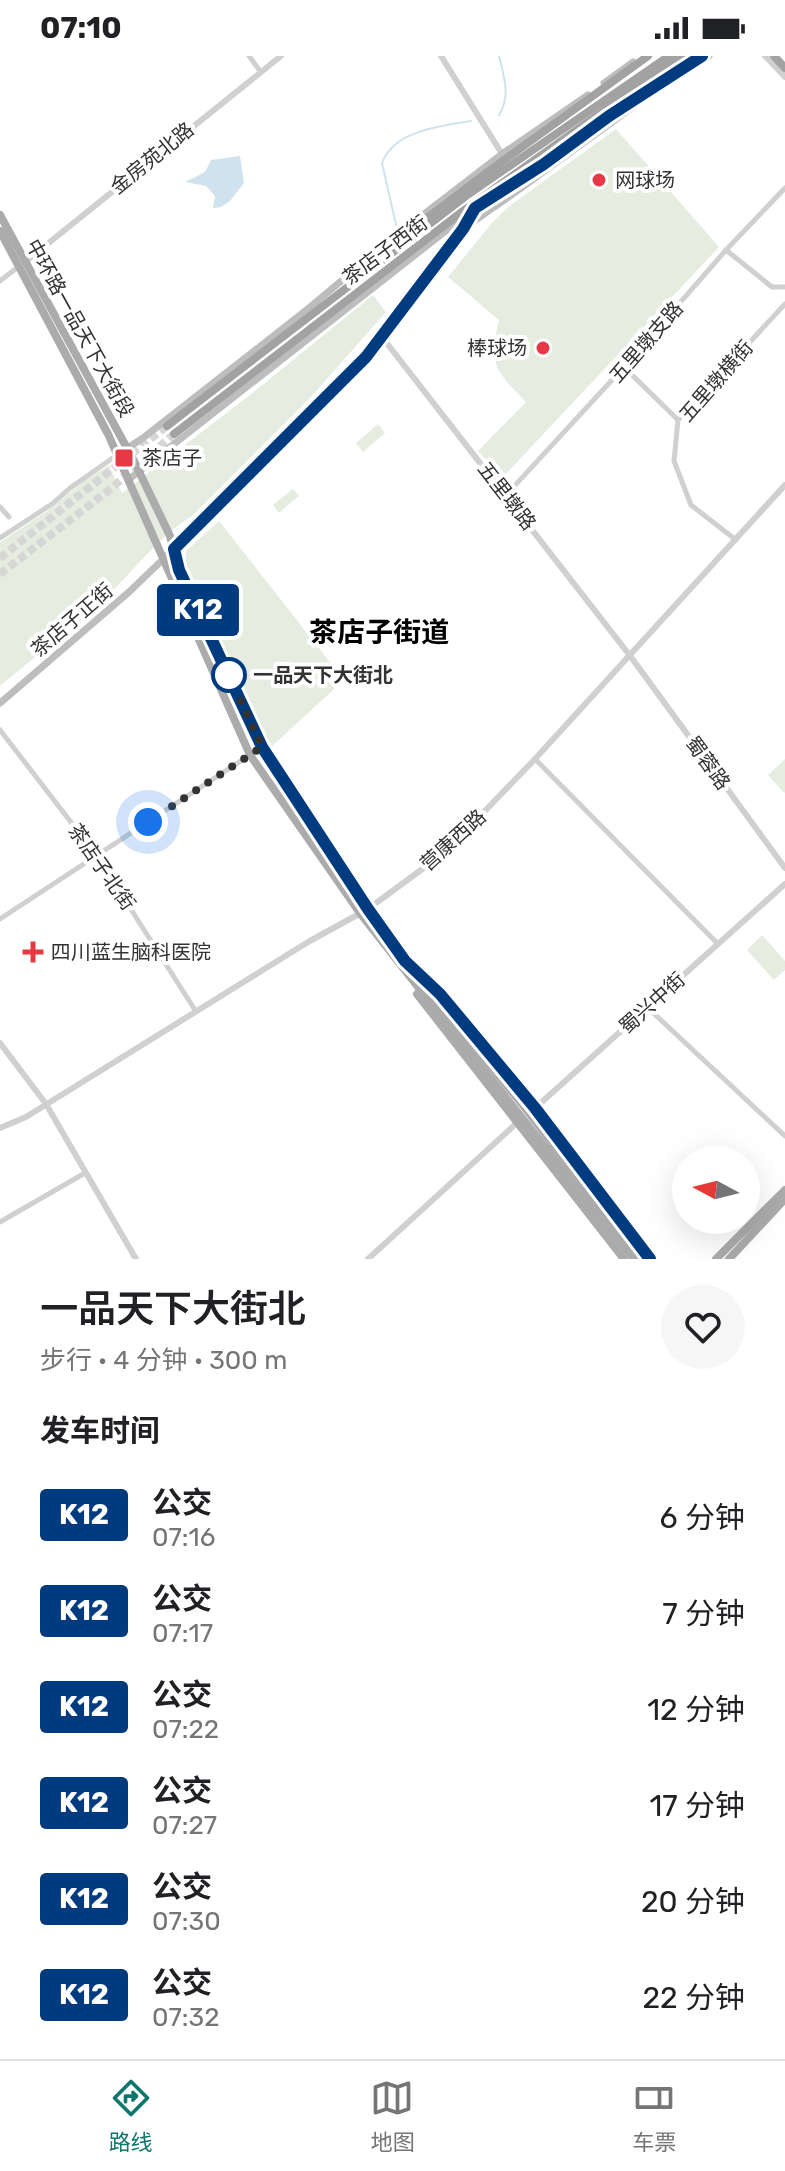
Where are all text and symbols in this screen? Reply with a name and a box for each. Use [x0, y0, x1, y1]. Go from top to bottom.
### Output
text: 07:10 [40, 10, 122, 46]
street label: 金房苑北路 [106, 117, 198, 199]
place label: 网球场 [615, 168, 675, 192]
marker: 网球场 [590, 171, 608, 189]
street label: 茶店子西街 [338, 210, 432, 290]
street label: 中环路一品天下大街段 [21, 235, 139, 421]
street label: 五里墩支路 [604, 296, 688, 388]
street label: 五里墩横街 [674, 335, 758, 427]
place label: 棒球场 [467, 336, 527, 360]
marker: 棒球场 [534, 339, 552, 357]
place label: 茶店子 [142, 446, 202, 470]
marker: 茶店子 [113, 447, 135, 469]
street label: 五里墩路 [473, 457, 541, 535]
street label: 茶店子正街 [26, 578, 118, 662]
line badge: K12 [152, 584, 244, 636]
text: K12 [173, 593, 223, 626]
district label: 茶店子街道 [309, 616, 449, 649]
marker: 一品天下大街北 [212, 658, 246, 692]
place label: 一品天下大街北 [253, 663, 393, 687]
street label: 蜀蓉路 [681, 732, 735, 794]
your location [128, 802, 168, 842]
street label: 营康西路 [415, 804, 491, 876]
street label: 茶店子北街 [63, 819, 141, 915]
place label: 四川蓝生脑科医院 [51, 940, 211, 964]
marker: 四川蓝生脑科医院 [22, 941, 44, 963]
street label: 蜀兴中街 [614, 967, 690, 1039]
north arrow [672, 1146, 760, 1234]
map controls [672, 1146, 760, 1234]
button: heart [661, 1285, 745, 1369]
text: 一品天下大街北 [40, 1286, 306, 1332]
text: 步行 · 4 分钟 · 300 m [40, 1345, 287, 1376]
text: 发车时间 [40, 1413, 160, 1449]
text: 公交 [152, 1485, 212, 1521]
text: K12 [59, 1498, 109, 1531]
text: 6 分钟 [660, 1500, 745, 1536]
text: 07:16 [152, 1522, 215, 1553]
text: 公交 [152, 1581, 212, 1617]
text: K12 [59, 1594, 109, 1627]
text: 7 分钟 [662, 1596, 745, 1632]
text: 07:17 [152, 1618, 213, 1649]
text: 公交 [152, 1677, 212, 1713]
text: K12 [59, 1690, 109, 1723]
text: 12 分钟 [647, 1692, 745, 1728]
text: 07:22 [152, 1714, 219, 1745]
text: 公交 [152, 1773, 212, 1809]
text: K12 [59, 1786, 109, 1819]
text: 17 分钟 [649, 1788, 745, 1824]
text: 07:27 [152, 1810, 217, 1841]
text: 公交 [152, 1869, 212, 1905]
text: K12 [59, 1882, 109, 1915]
text: 20 分钟 [641, 1884, 745, 1920]
text: 07:30 [152, 1906, 221, 1937]
text: 公交 [152, 1965, 212, 2001]
text: K12 [59, 1978, 109, 2011]
text: 22 分钟 [642, 1980, 745, 2016]
text: 07:32 [152, 2002, 219, 2033]
tab: 路线 [109, 2076, 153, 2156]
tab: 地图 [370, 2076, 414, 2156]
tab: 车票 [632, 2076, 676, 2156]

